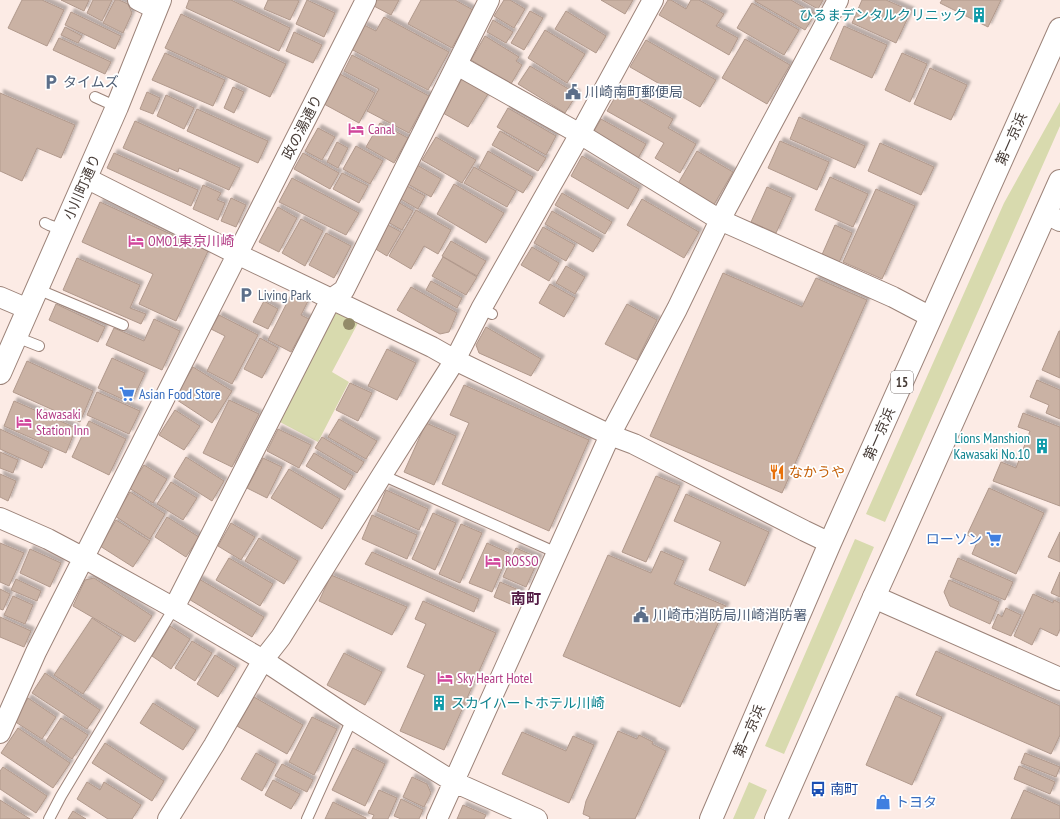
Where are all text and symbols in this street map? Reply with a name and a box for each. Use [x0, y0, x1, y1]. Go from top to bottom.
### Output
place label: ひるまデンタルクリニック [799, 6, 967, 24]
building icon: ひるまデンタルクリニック [970, 6, 988, 24]
parking icon: タイムズ [42, 73, 60, 91]
place label: タイムズ [63, 73, 119, 91]
public building icon: 川崎南町郵便局 [564, 83, 582, 101]
place label: 川崎南町郵便局 [585, 83, 683, 101]
street label: 政の湯通り [278, 92, 326, 162]
street label: 第一京浜 [991, 110, 1031, 168]
hotel icon: Canal [347, 120, 365, 138]
place label: Canal [368, 120, 396, 138]
street label: 小川町通り [60, 151, 104, 223]
hotel icon: OMO1東京川崎 [127, 232, 145, 250]
place label: OMO1東京川崎 [148, 232, 235, 250]
parking icon: Living Park [237, 286, 255, 304]
place label: Living Park [258, 286, 312, 304]
road number: 15 [891, 371, 913, 393]
supermarket icon: Asian Food Store [118, 385, 136, 403]
place label: Asian Food Store [139, 385, 221, 403]
place label: Kawasaki Station Inn [36, 405, 89, 439]
street label: 第一京浜 [859, 405, 899, 463]
hotel icon: Kawasaki Station Inn [15, 413, 33, 431]
place label: Lions Manshion Kawasaki No.10 [954, 429, 1030, 463]
building icon: Lions Manshion Kawasaki No.10 [1033, 437, 1051, 455]
restaurant icon: なかうや [768, 463, 786, 481]
place label: なかうや [789, 463, 845, 481]
place label: ローソン [926, 530, 982, 548]
supermarket icon: ローソン [985, 530, 1003, 548]
hotel icon: ROSSO [484, 552, 502, 570]
place label: ROSSO [505, 552, 539, 570]
district label: 南町 [511, 589, 541, 608]
public building icon: 川崎市消防局川崎消防署 [632, 606, 650, 624]
place label: 川崎市消防局川崎消防署 [653, 606, 807, 624]
hotel icon: Sky Heart Hotel [436, 669, 454, 687]
place label: Sky Heart Hotel [457, 669, 533, 687]
building icon: スカイハートホテル川崎 [430, 694, 448, 712]
place label: スカイハートホテル川崎 [451, 694, 605, 712]
street label: 第一京浜 [729, 702, 769, 760]
bus stop icon: 南町 [809, 780, 827, 798]
place label: 南町 [830, 780, 858, 798]
shop icon: トヨタ [874, 793, 892, 811]
place label: トヨタ [895, 793, 937, 811]

